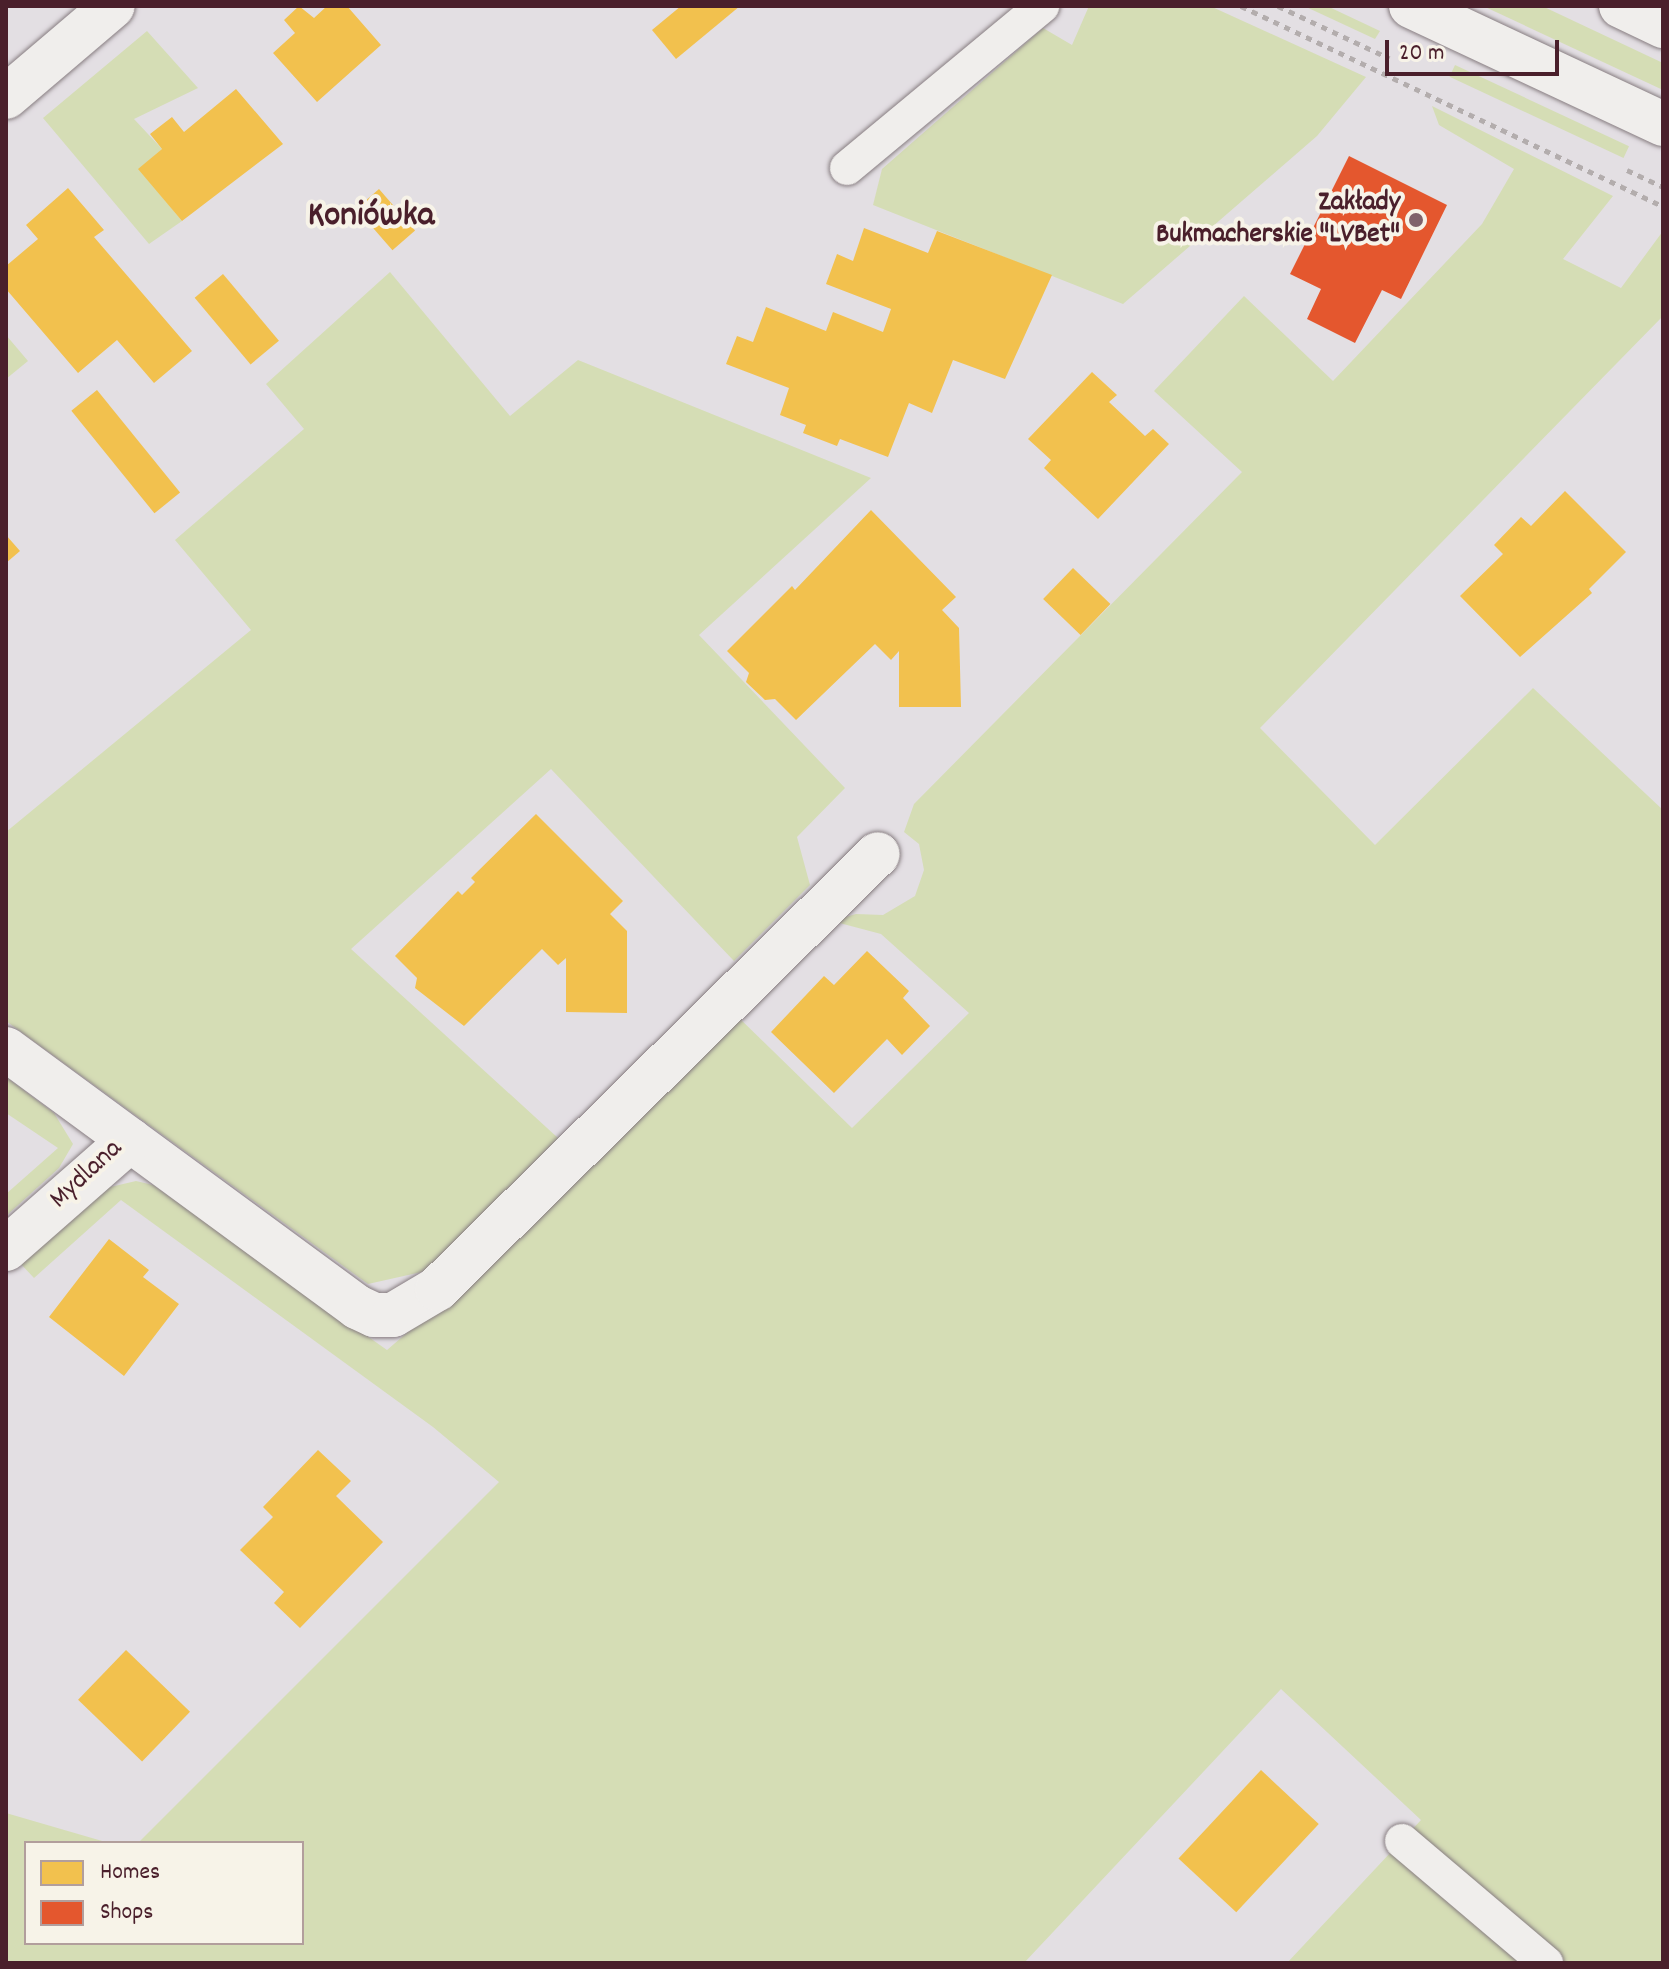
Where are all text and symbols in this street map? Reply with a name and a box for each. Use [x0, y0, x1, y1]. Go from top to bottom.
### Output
scale bar [1389, 24, 1563, 74]
text: 20 m [1399, 37, 1445, 71]
place label: Zakłady Bukmacherskie "LVBet" [1156, 187, 1400, 253]
district label: Koniówka [308, 196, 434, 240]
marker: Zakłady Bukmacherskie "LVBet" [1407, 211, 1425, 229]
street label: Mydlana [44, 1133, 130, 1217]
legend [24, 1841, 304, 1945]
text: Homes [100, 1856, 160, 1890]
text: Shops [100, 1896, 153, 1930]

